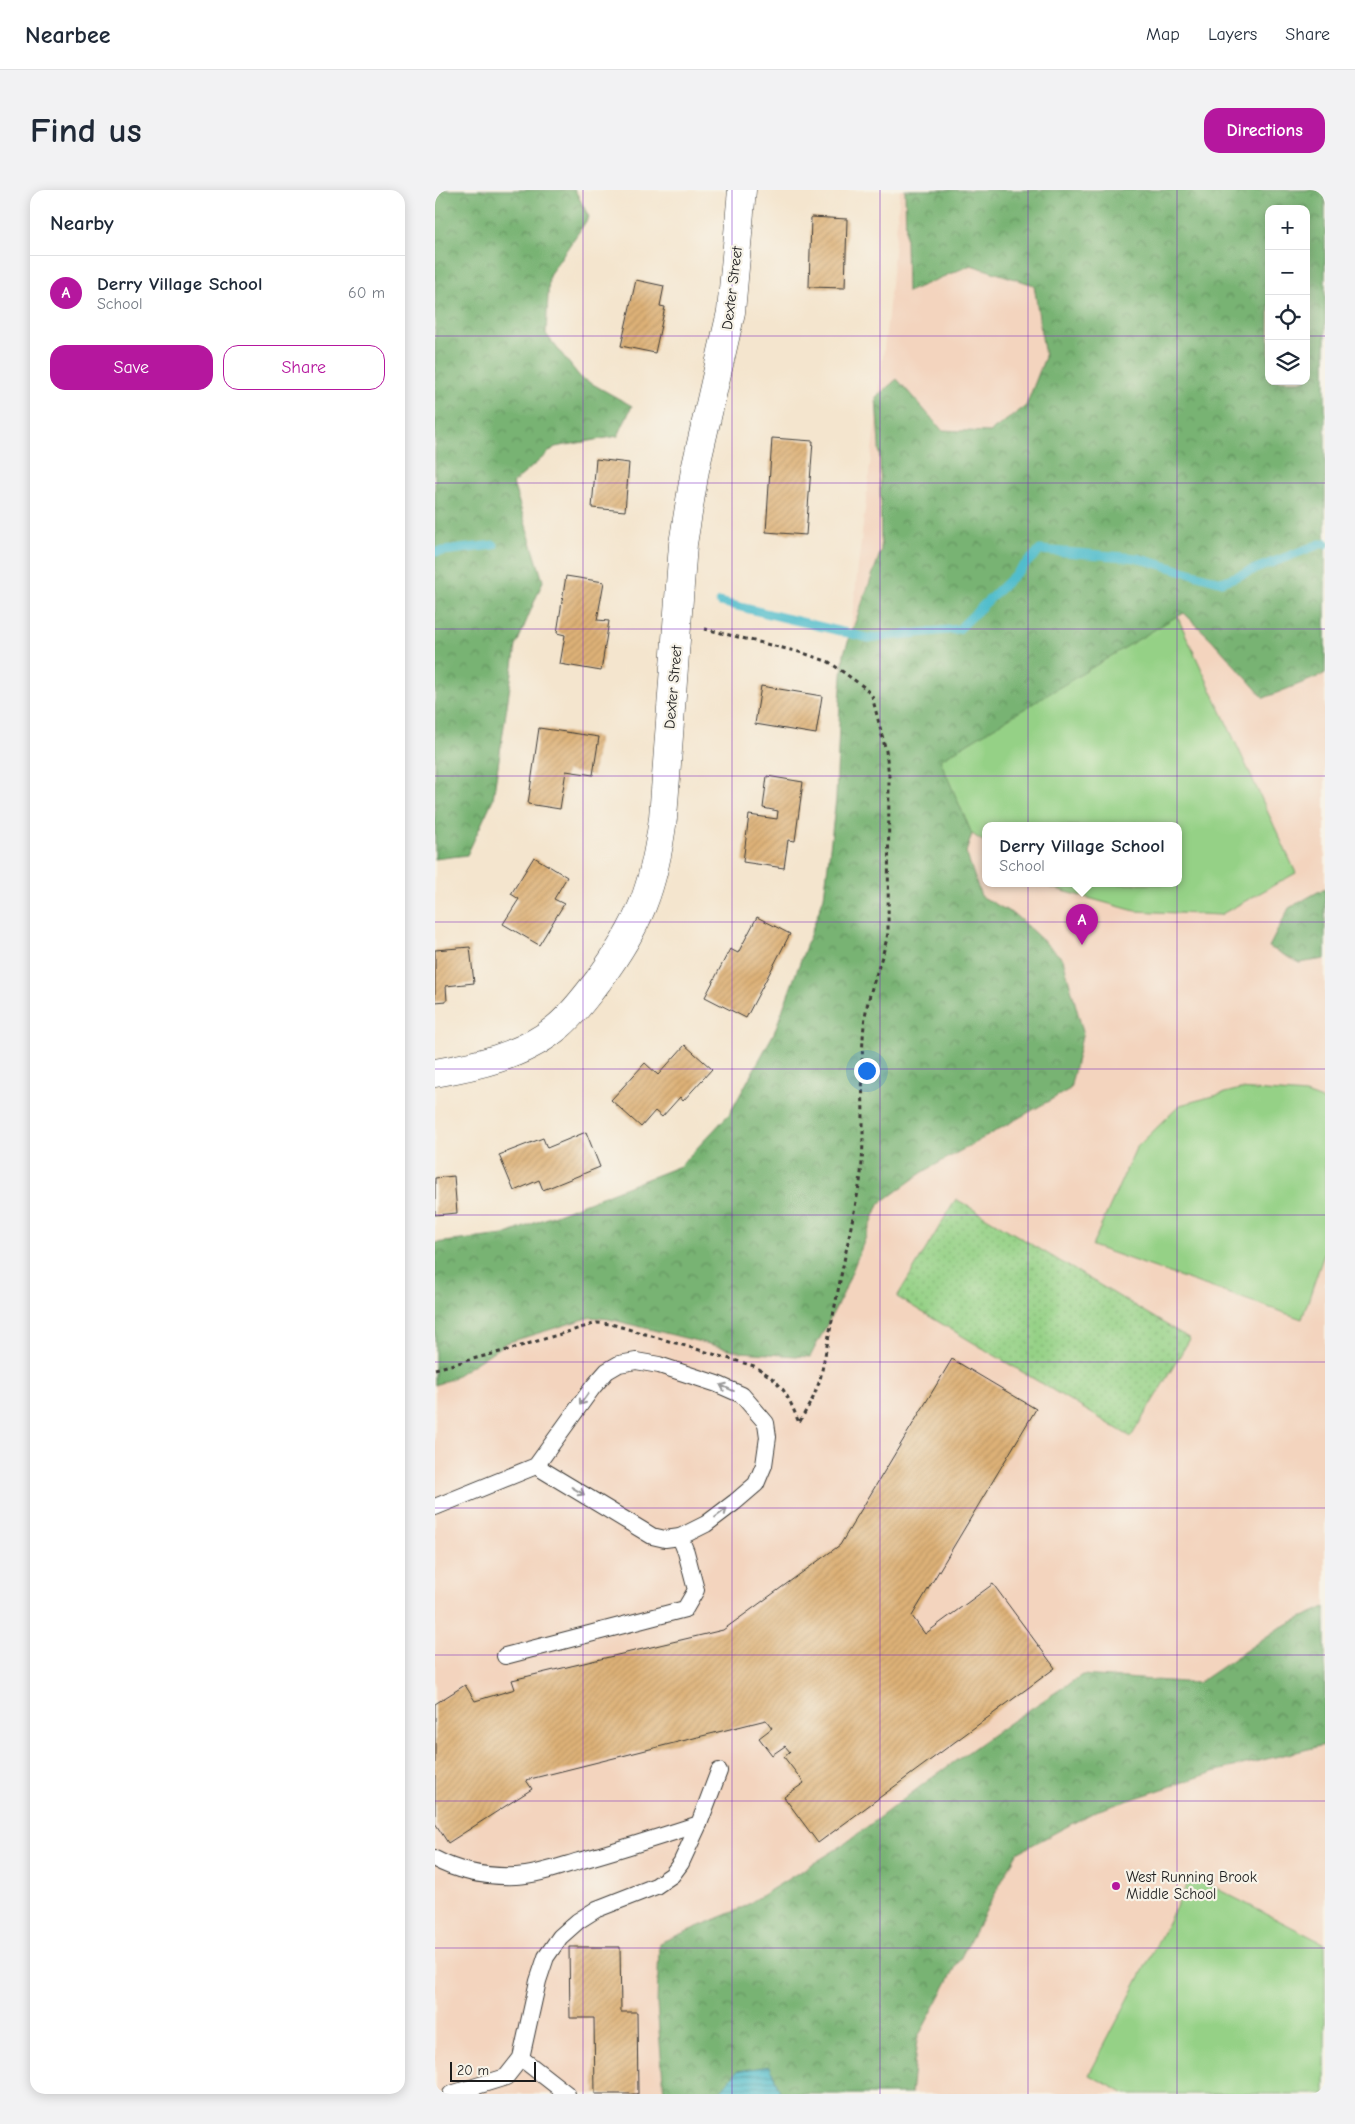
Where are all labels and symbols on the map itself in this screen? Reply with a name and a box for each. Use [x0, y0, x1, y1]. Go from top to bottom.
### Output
street label: Dexter Street [718, 245, 746, 331]
street label: Dexter Street [660, 644, 686, 730]
pin: A [1066, 904, 1098, 945]
your location [854, 1058, 880, 1084]
one-way arrow [720, 1383, 735, 1392]
one-way arrow [579, 1392, 589, 1406]
one-way arrow [571, 1487, 585, 1497]
one-way arrow [714, 1507, 727, 1518]
place label: West Running Brook Middle School [1126, 1868, 1258, 1903]
marker: West Running Brook Middle School [1110, 1880, 1122, 1892]
scale bar [450, 2059, 536, 2082]

